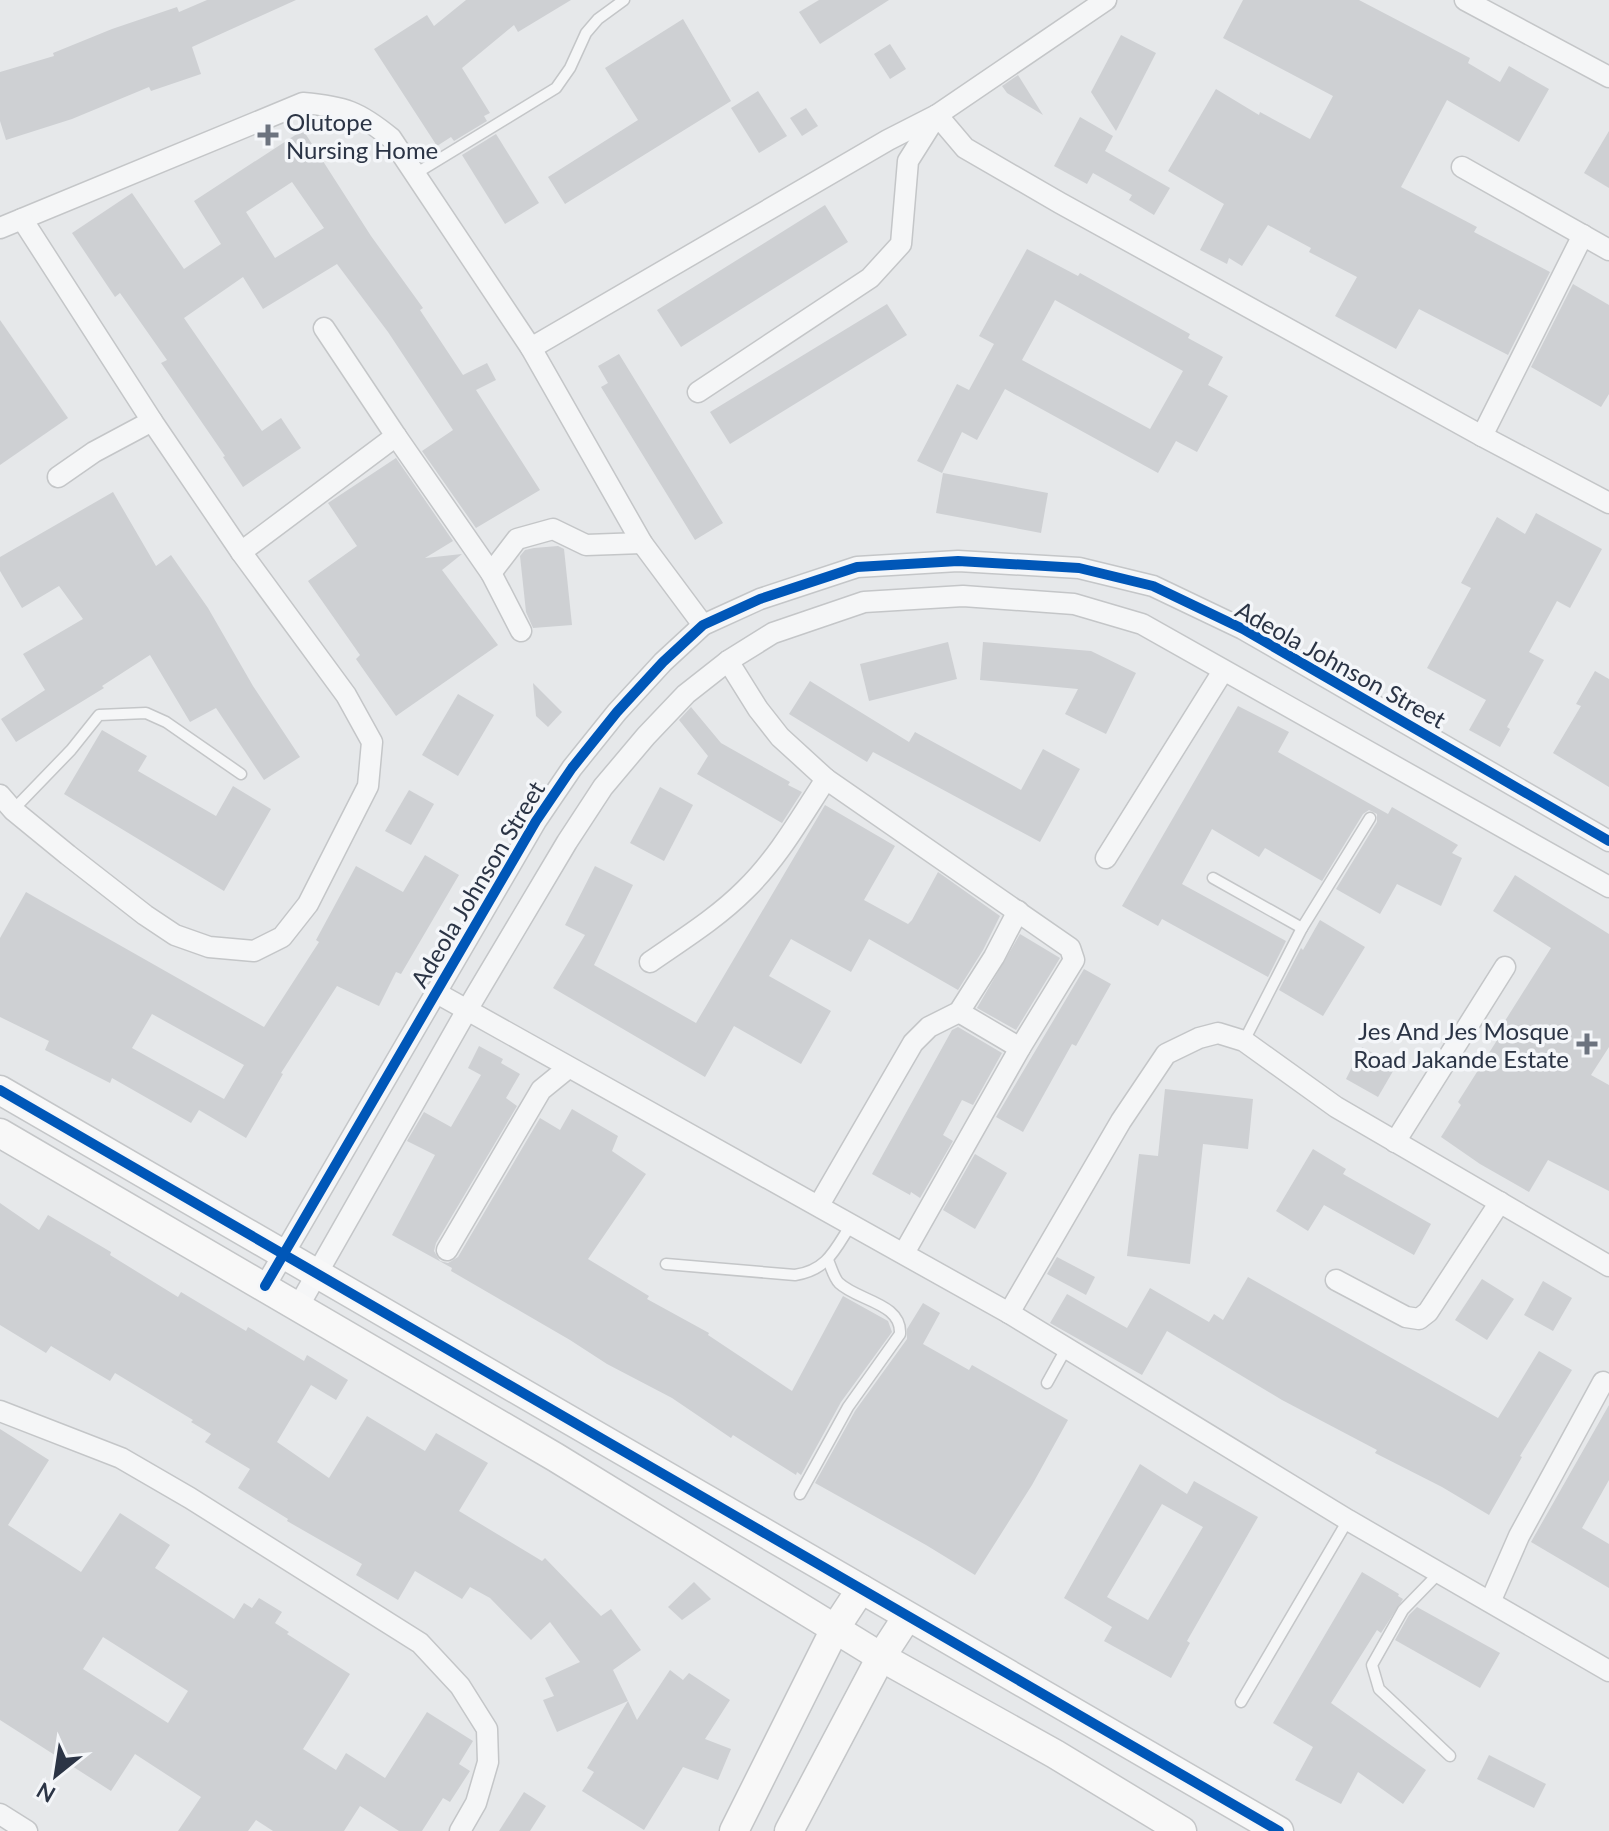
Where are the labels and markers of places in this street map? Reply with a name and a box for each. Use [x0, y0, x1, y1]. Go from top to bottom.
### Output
place label: Olutope Nursing Home [286, 107, 438, 164]
marker: Olutope Nursing Home [257, 124, 279, 146]
place label: Jes And Jes Mosque Road Jakande Estate [1353, 1016, 1569, 1073]
marker: Jes And Jes Mosque Road Jakande Estate [1576, 1033, 1598, 1055]

